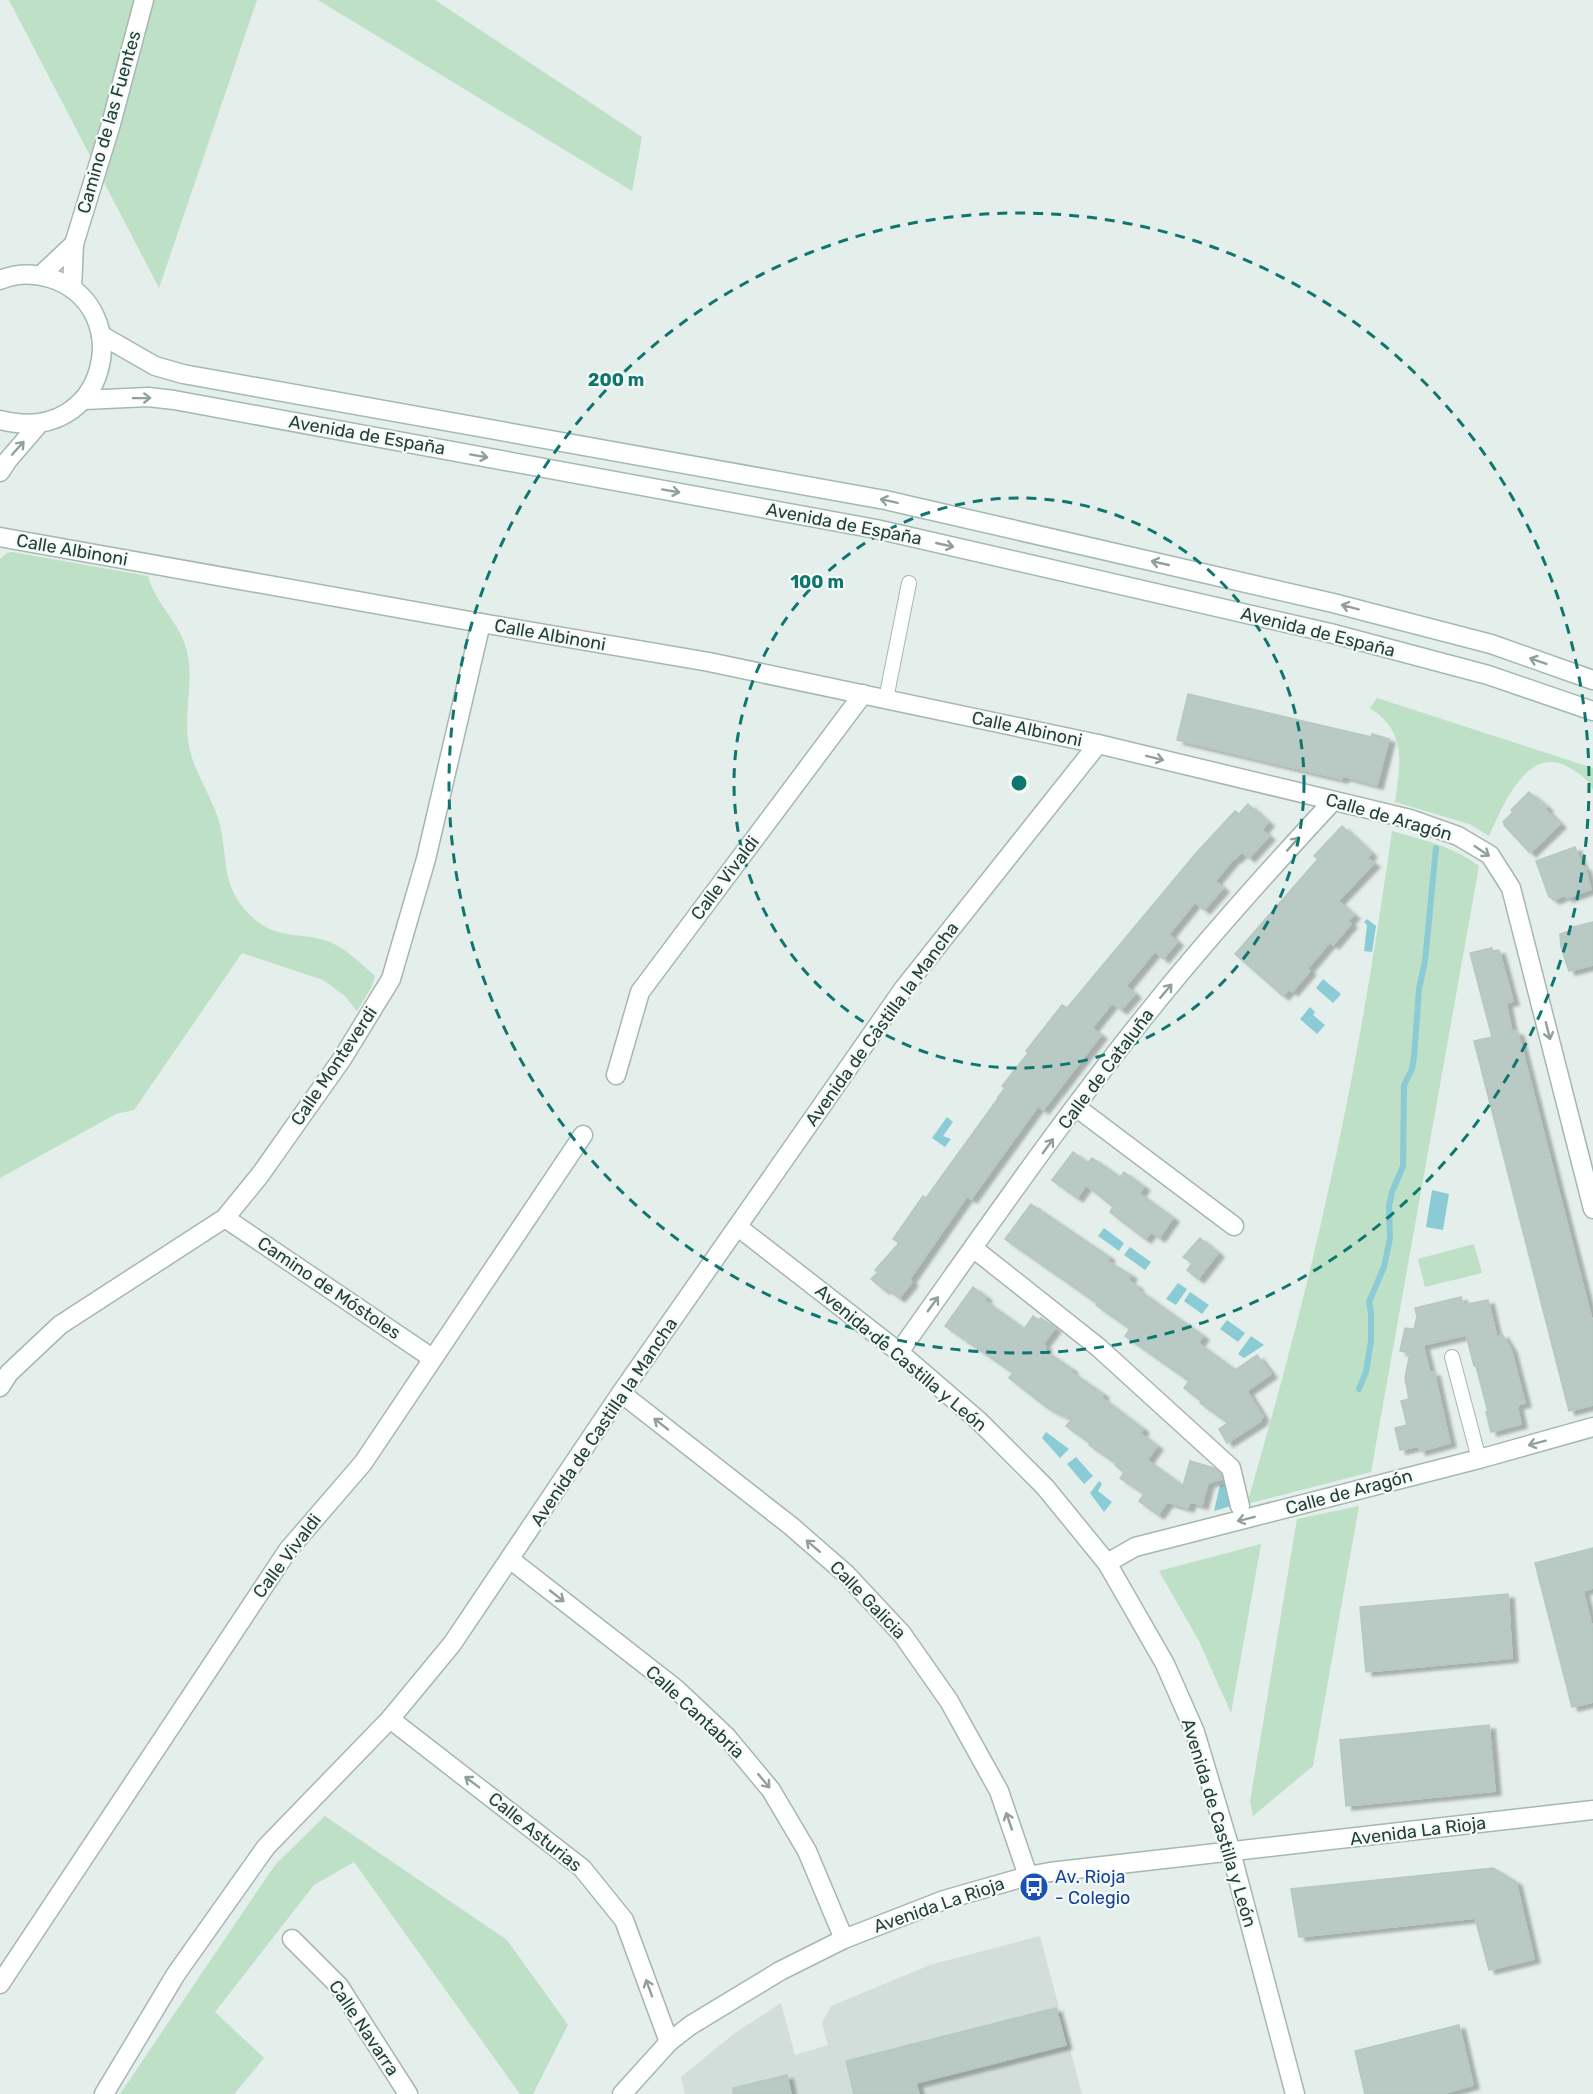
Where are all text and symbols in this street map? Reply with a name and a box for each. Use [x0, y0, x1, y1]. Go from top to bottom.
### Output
street label: Camino de las Fuentes [72, 28, 146, 216]
text: 200 m [588, 369, 644, 391]
one-way arrow [132, 392, 152, 404]
street label: Avenida de España [287, 410, 447, 460]
one-way arrow [11, 440, 25, 455]
one-way arrow [469, 451, 488, 462]
one-way arrow [661, 486, 680, 497]
one-way arrow [879, 495, 899, 506]
street label: Avenida de España [764, 498, 924, 550]
street label: Calle Albinoni [15, 529, 129, 571]
one-way arrow [935, 539, 954, 551]
one-way arrow [1151, 557, 1170, 569]
text: 100 m [790, 571, 844, 593]
one-way arrow [1341, 601, 1360, 613]
street label: Avenida de España [1239, 602, 1397, 662]
street label: Calle Albinoni [493, 614, 607, 656]
one-way arrow [1529, 654, 1548, 665]
street label: Calle Albinoni [970, 707, 1084, 751]
one-way arrow [1145, 752, 1164, 764]
centre of rings [1009, 773, 1029, 793]
street label: Calle de Aragón [1323, 788, 1455, 846]
street label: Calle Vivaldi [686, 832, 764, 924]
one-way arrow [1286, 837, 1300, 852]
one-way arrow [1474, 845, 1490, 857]
street label: Avenida de Castilla la Mancha [801, 918, 963, 1130]
one-way arrow [1159, 984, 1173, 999]
street label: Calle Monteverdi [286, 1002, 382, 1130]
street label: Calle de Cataluña [1054, 1004, 1158, 1134]
one-way arrow [1542, 1021, 1554, 1040]
one-way arrow [1041, 1139, 1054, 1155]
street label: Camino de Móstoles [253, 1232, 405, 1344]
street label: Avenida de Castilla y León [811, 1280, 991, 1436]
one-way arrow [927, 1297, 939, 1313]
street label: Avenida de Castilla la Mancha [526, 1313, 682, 1531]
one-way arrow [653, 1418, 669, 1431]
one-way arrow [1527, 1438, 1546, 1449]
street label: Calle de Aragón [1283, 1464, 1415, 1520]
street label: Calle Vivaldi [248, 1510, 326, 1602]
one-way arrow [1237, 1513, 1256, 1525]
one-way arrow [805, 1539, 821, 1552]
street label: Calle Galicia [825, 1556, 911, 1644]
one-way arrow [549, 1589, 565, 1602]
street label: Calle Cantabria [641, 1661, 749, 1763]
street label: Avenida de Castilla y León [1177, 1716, 1261, 1930]
one-way arrow [757, 1773, 771, 1788]
one-way arrow [464, 1775, 480, 1788]
street label: Calle Asturias [484, 1788, 586, 1876]
one-way arrow [1003, 1812, 1014, 1831]
street label: Avenida La Rioja [1349, 1812, 1487, 1850]
place label: Av. Rioja - Colegio [1055, 1866, 1130, 1909]
bus stop icon: Av. Rioja - Colegio [1018, 1871, 1050, 1903]
street label: Avenida La Rioja [871, 1872, 1007, 1938]
street label: Calle Navarra [324, 1976, 404, 2080]
one-way arrow [643, 1979, 654, 1997]

